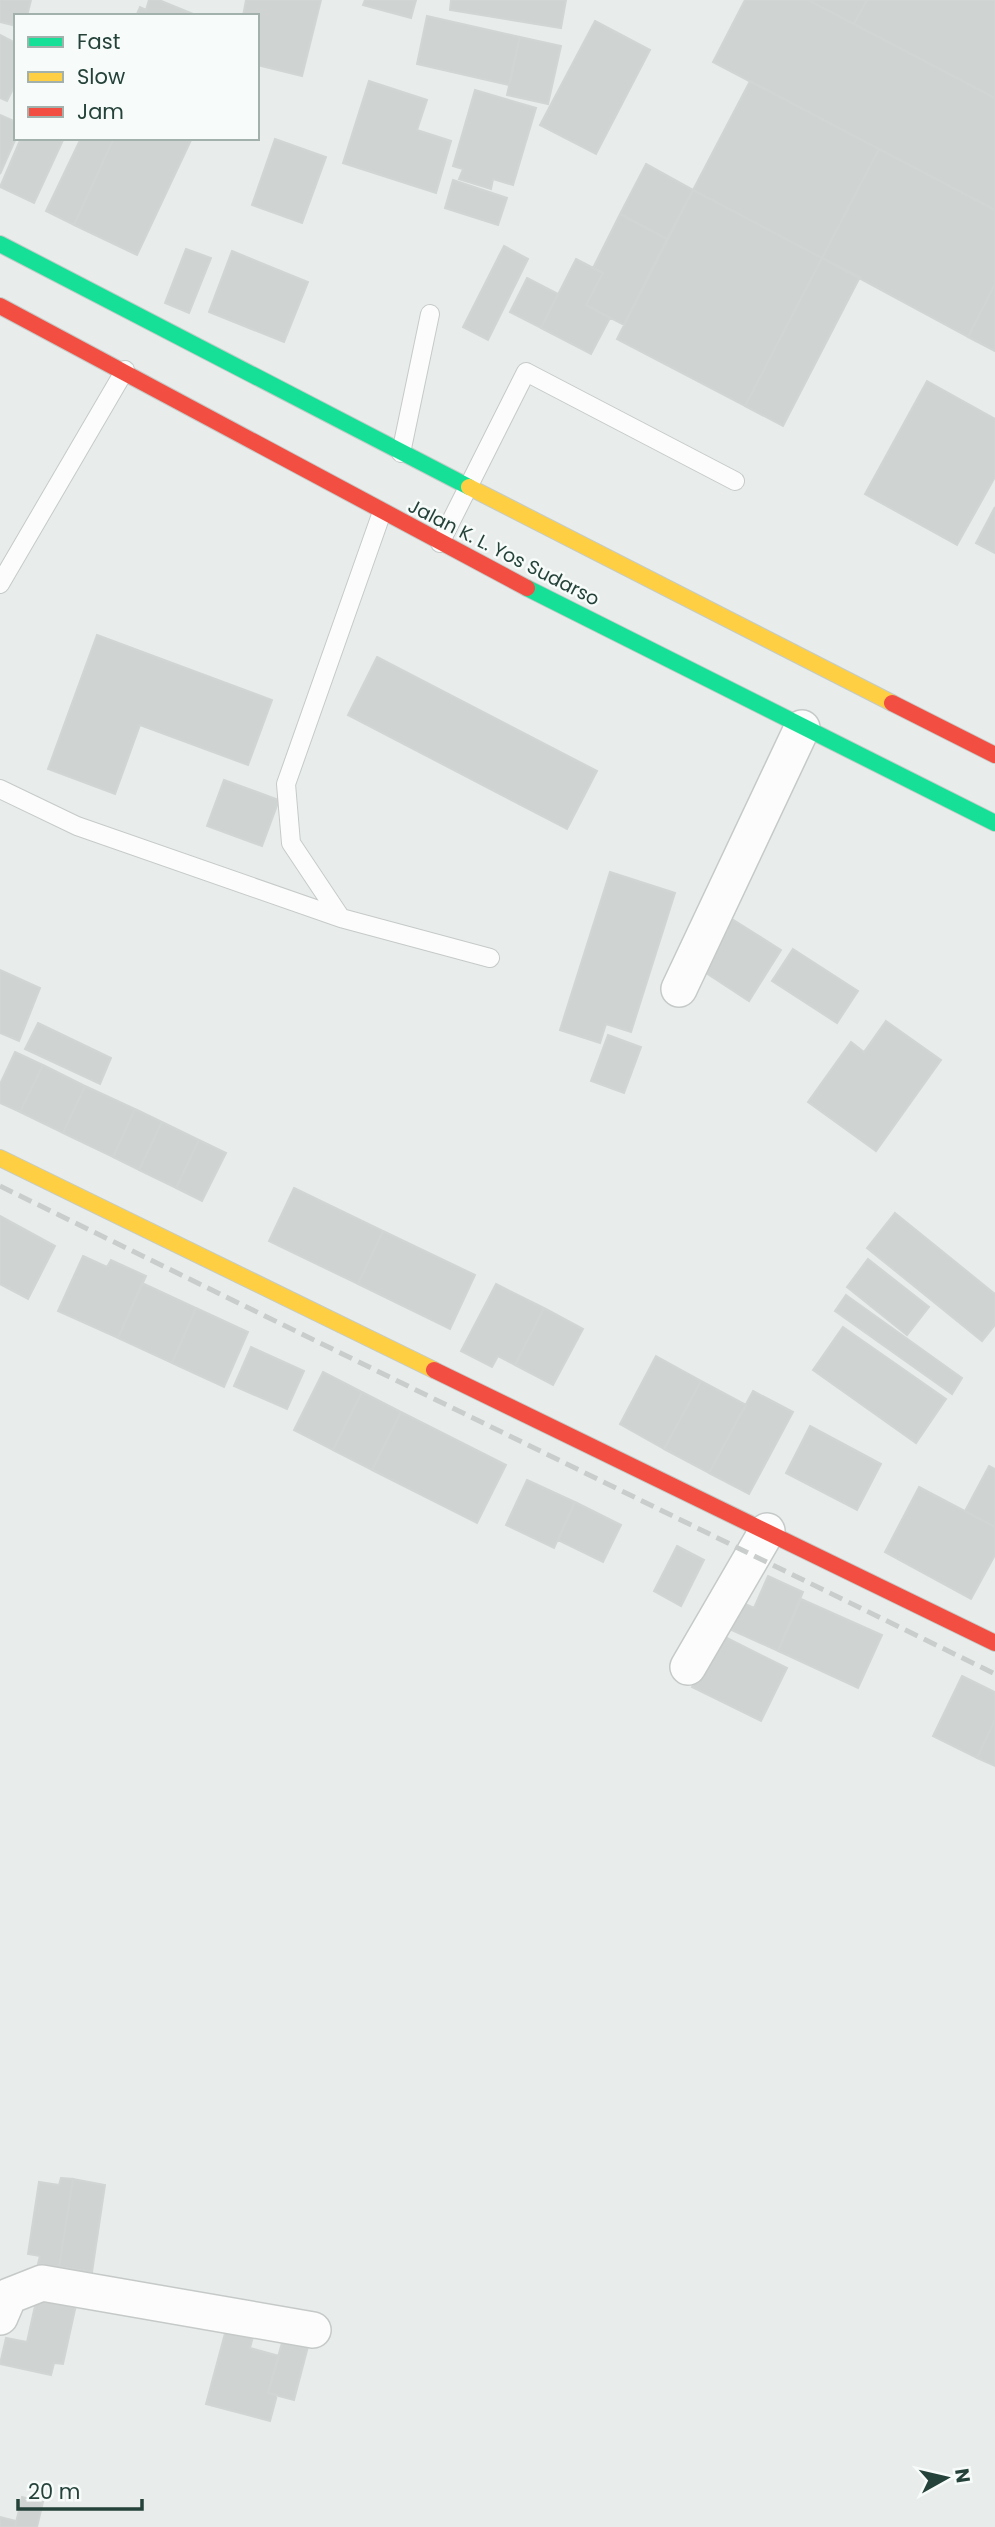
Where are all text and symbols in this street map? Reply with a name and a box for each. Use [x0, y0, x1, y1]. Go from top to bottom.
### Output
legend [14, 14, 259, 140]
text: Fast [77, 27, 120, 56]
text: Slow [77, 62, 125, 91]
text: Jam [77, 97, 124, 126]
street label: Jalan K. L. Yos Sudarso [403, 492, 604, 613]
north arrow [911, 2443, 981, 2513]
text: N [948, 2467, 977, 2485]
scale bar [18, 2468, 142, 2512]
text: 20 m [28, 2477, 81, 2506]

